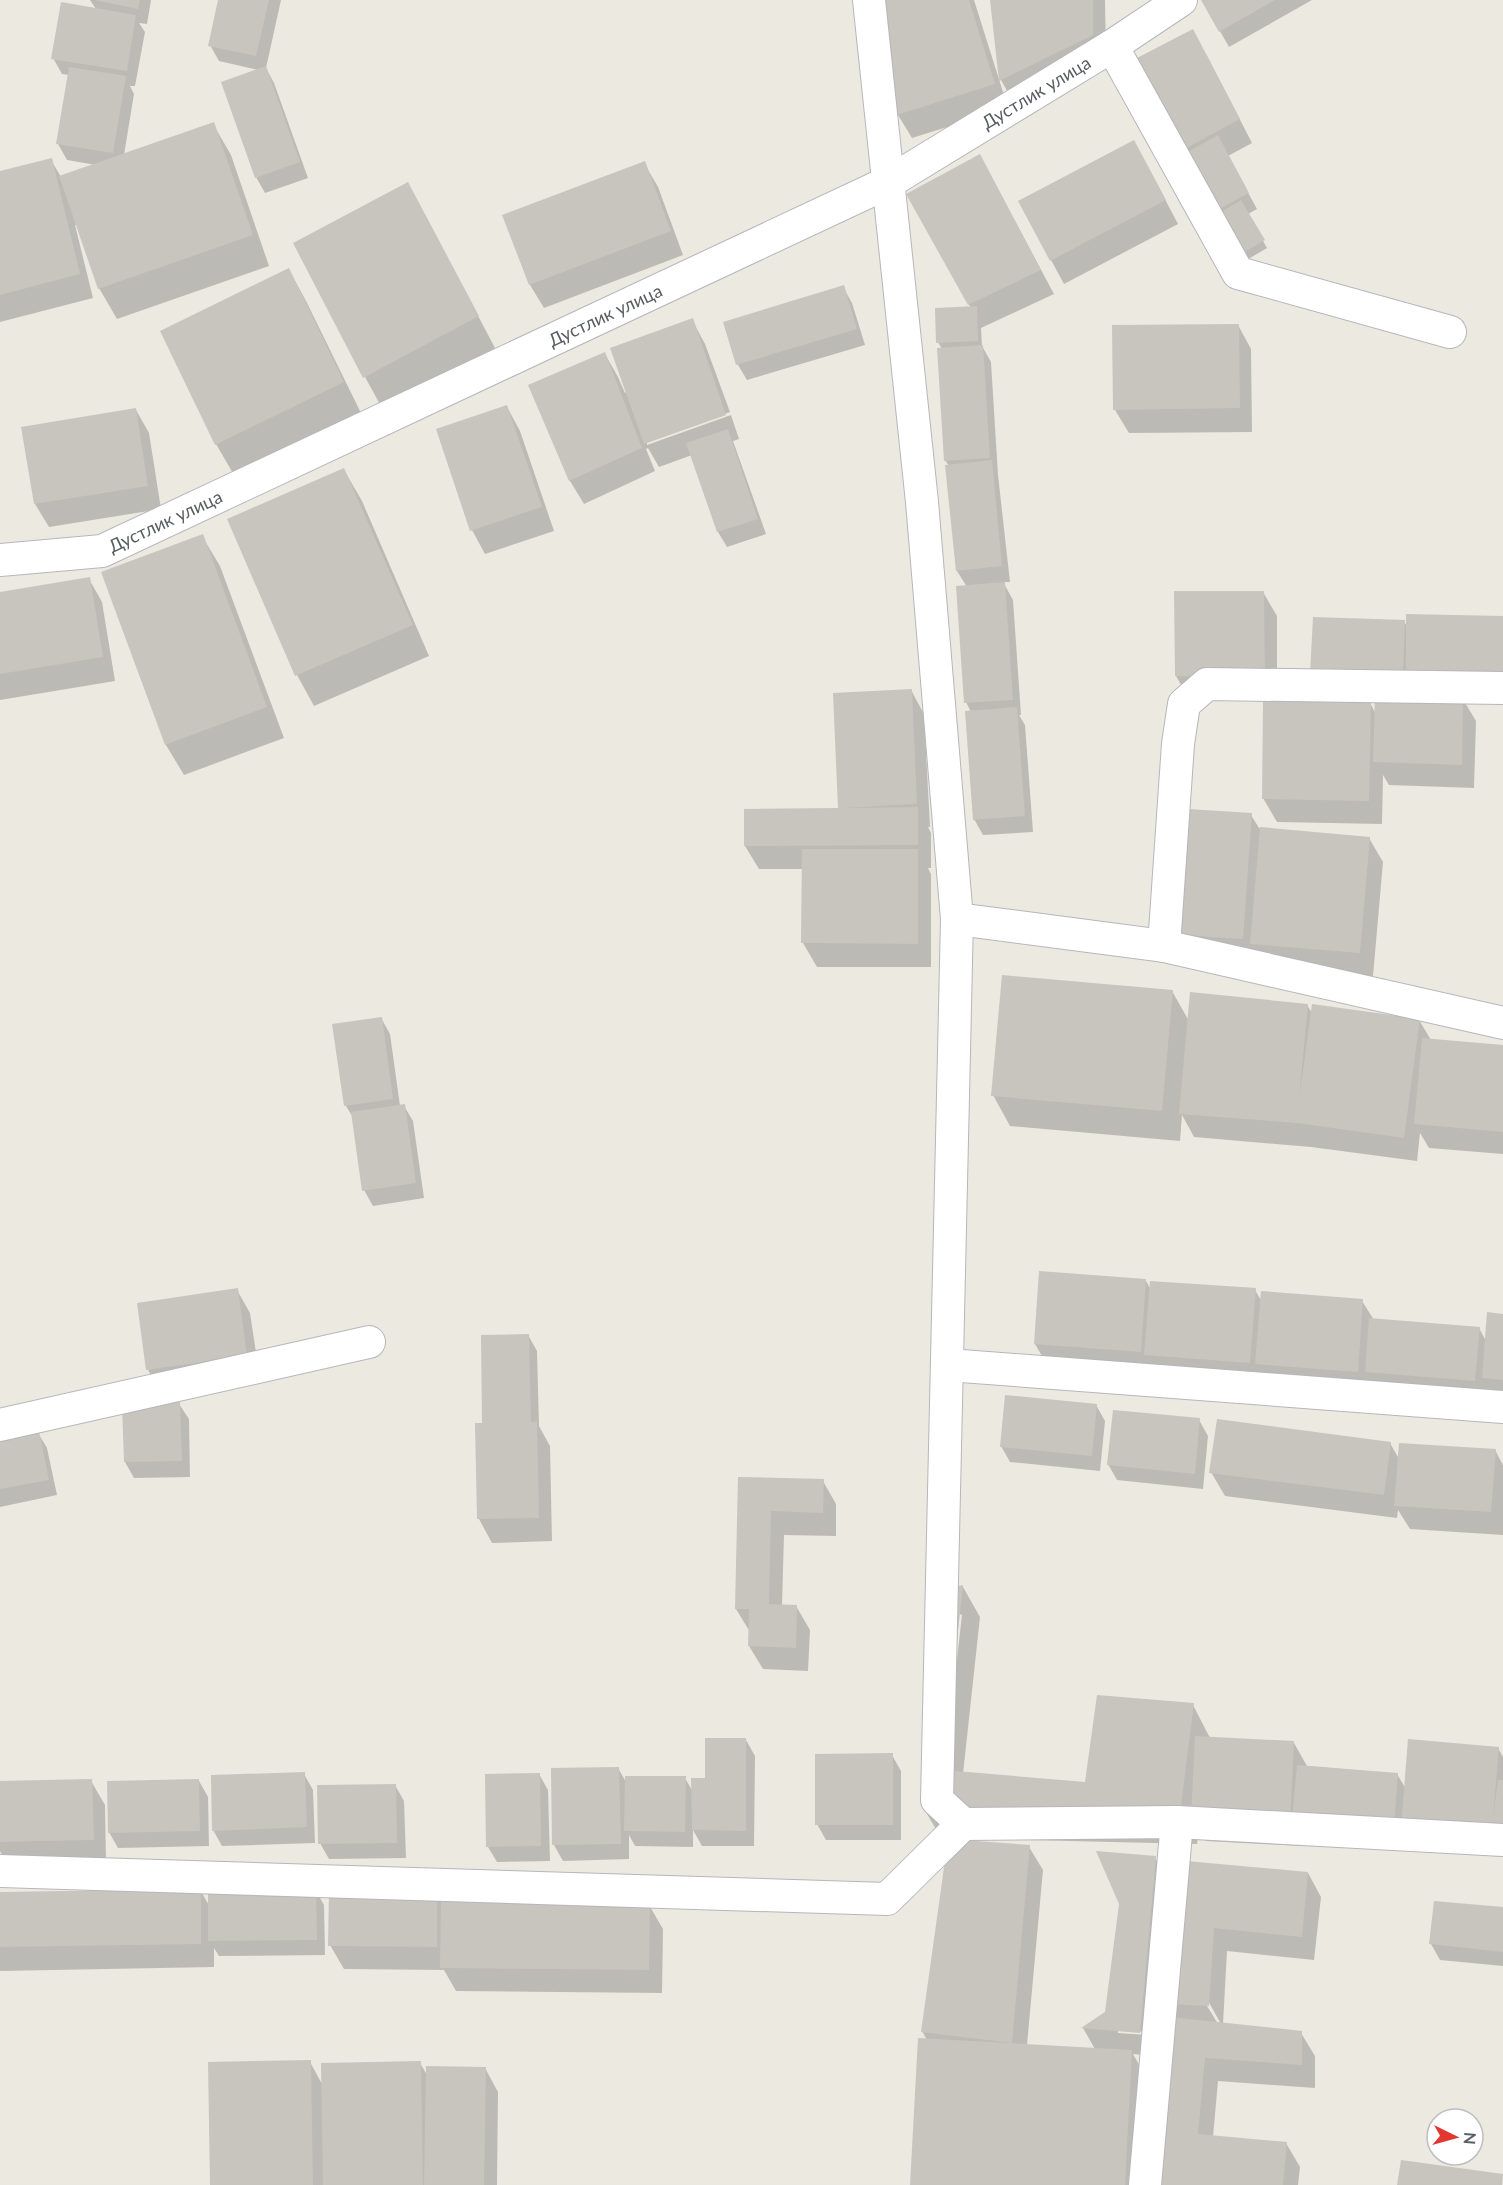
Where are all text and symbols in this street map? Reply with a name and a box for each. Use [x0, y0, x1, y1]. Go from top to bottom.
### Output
street label: Дустлик улица [978, 51, 1094, 133]
street label: Дустлик улица [545, 279, 665, 351]
street label: Дустлик улица [105, 485, 225, 557]
north arrow [1425, 2107, 1485, 2167]
text: N [1460, 2131, 1480, 2145]

